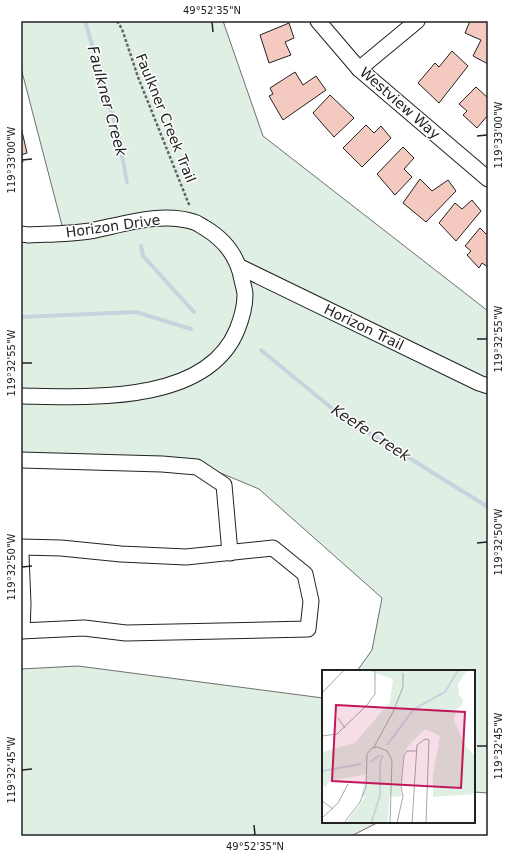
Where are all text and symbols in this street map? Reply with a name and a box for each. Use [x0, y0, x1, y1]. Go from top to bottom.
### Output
text: 49°52'35"N [183, 5, 241, 16]
water label: Faulkner Creek [84, 44, 131, 159]
street label: Faulkner Creek Trail [133, 51, 199, 185]
street label: Westview Way [357, 64, 443, 142]
text: 119°33'00"W [493, 102, 504, 168]
text: 119°33'00"W [6, 127, 17, 193]
street label: Horizon Drive [65, 211, 161, 241]
street label: Horizon Trail [322, 301, 406, 353]
text: 119°32'55"W [493, 306, 504, 372]
text: 119°32'55"W [6, 330, 17, 396]
water label: Keefe Creek [328, 401, 415, 466]
text: 119°32'50"W [493, 509, 504, 575]
text: 119°32'50"W [6, 534, 17, 600]
inset map [322, 670, 475, 823]
text: 119°32'45"W [493, 713, 504, 779]
text: 119°32'45"W [6, 737, 17, 803]
text: 49°52'35"N [226, 841, 284, 852]

